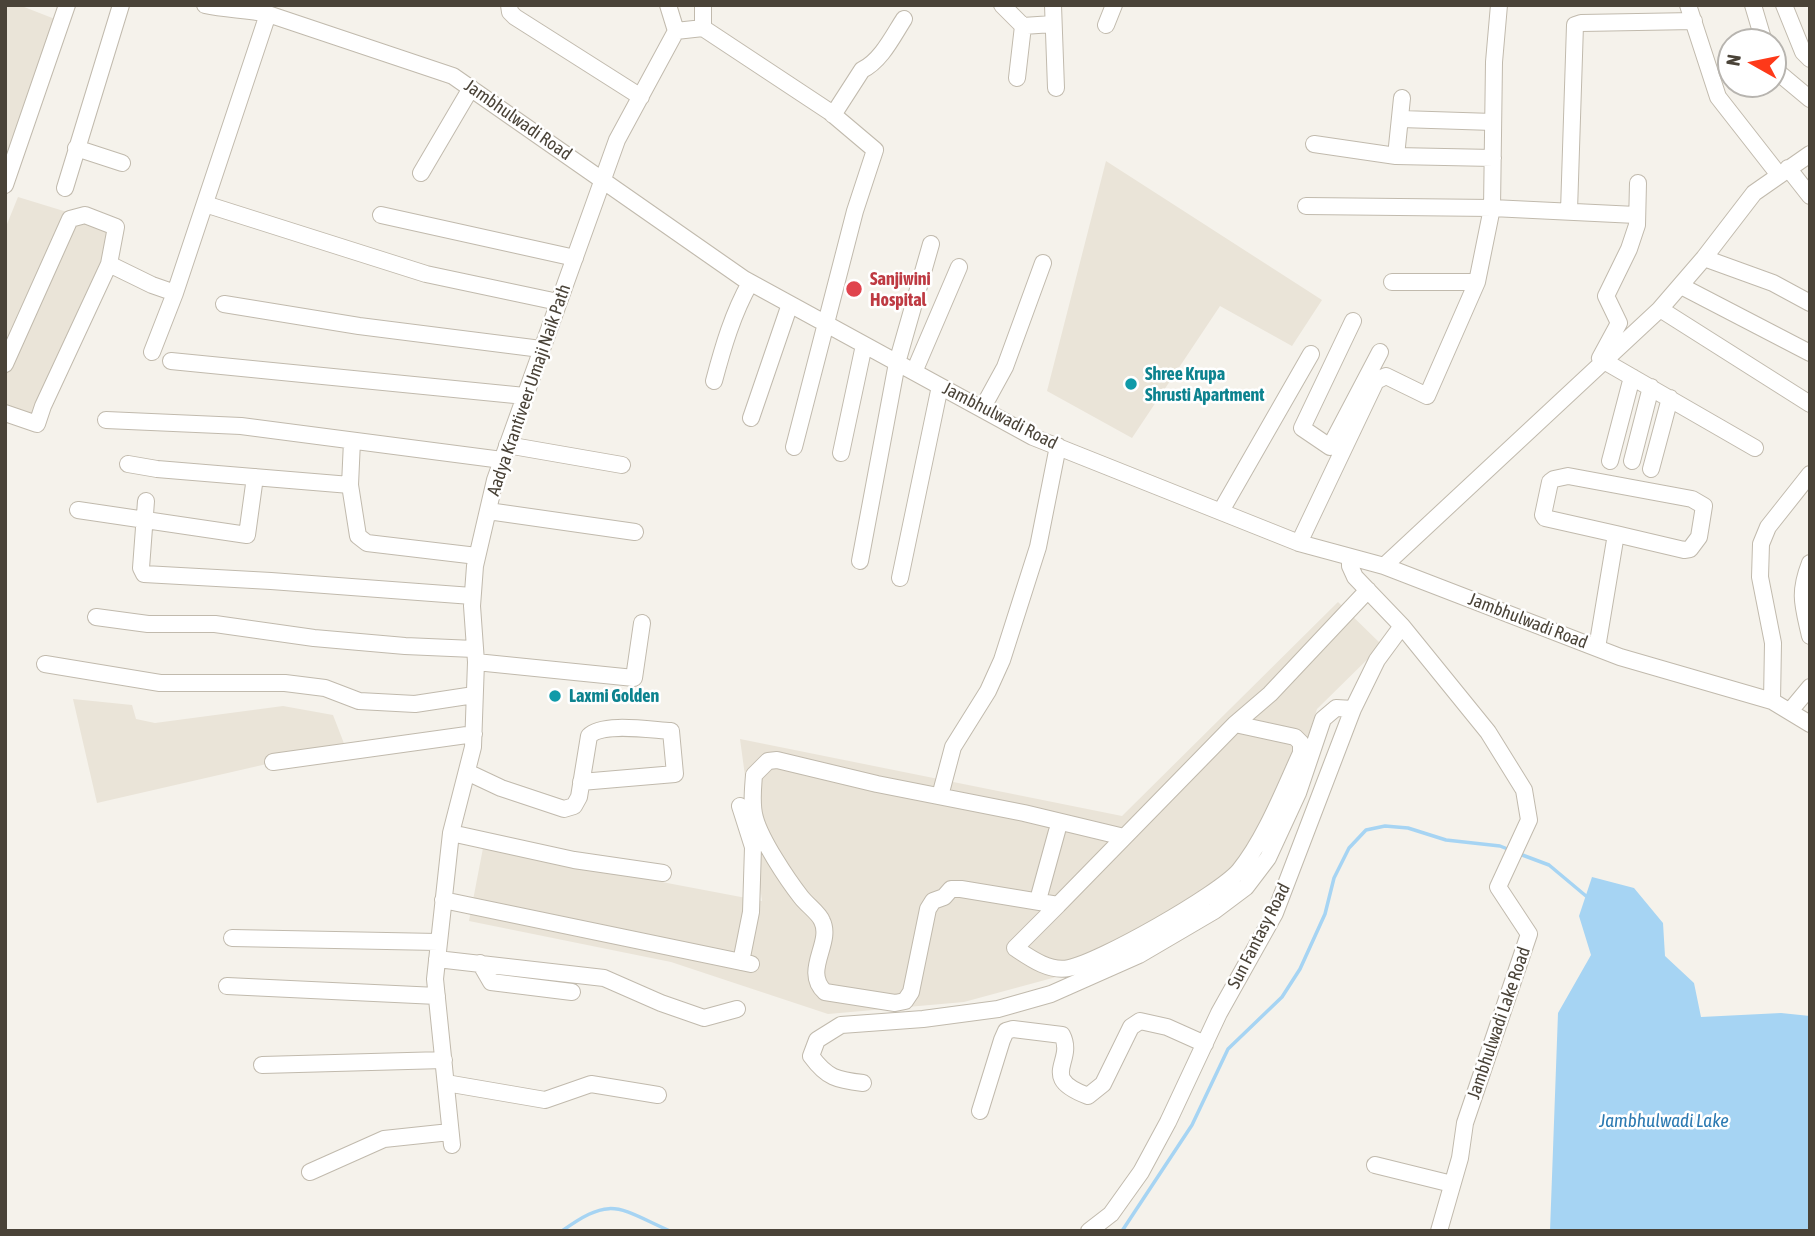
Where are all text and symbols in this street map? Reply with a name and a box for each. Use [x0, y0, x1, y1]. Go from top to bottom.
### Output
north arrow [1717, 28, 1787, 98]
text: N [1721, 53, 1745, 67]
street label: Jambhulwadi Road [460, 75, 576, 165]
place label: Sanjiwini Hospital [870, 268, 931, 310]
marker: Sanjiwini Hospital [844, 279, 864, 299]
street label: Aadya Krantiveer Umaji Naik Path [483, 281, 575, 499]
place label: Shree Krupa Shrusti Apartment [1145, 363, 1265, 406]
marker: Shree Krupa Shrusti Apartment [1123, 376, 1139, 392]
street label: Jambhulwadi Road [939, 378, 1061, 454]
street label: Jambhulwadi Road [1465, 588, 1591, 654]
place label: Laxmi Golden [569, 685, 659, 707]
marker: Laxmi Golden [547, 688, 563, 704]
street label: Sun Fantasy Road [1223, 880, 1295, 992]
street label: Jambhulwadi Lake Road [1463, 944, 1535, 1102]
water label: Jambhulwadi Lake [1599, 1110, 1729, 1132]

